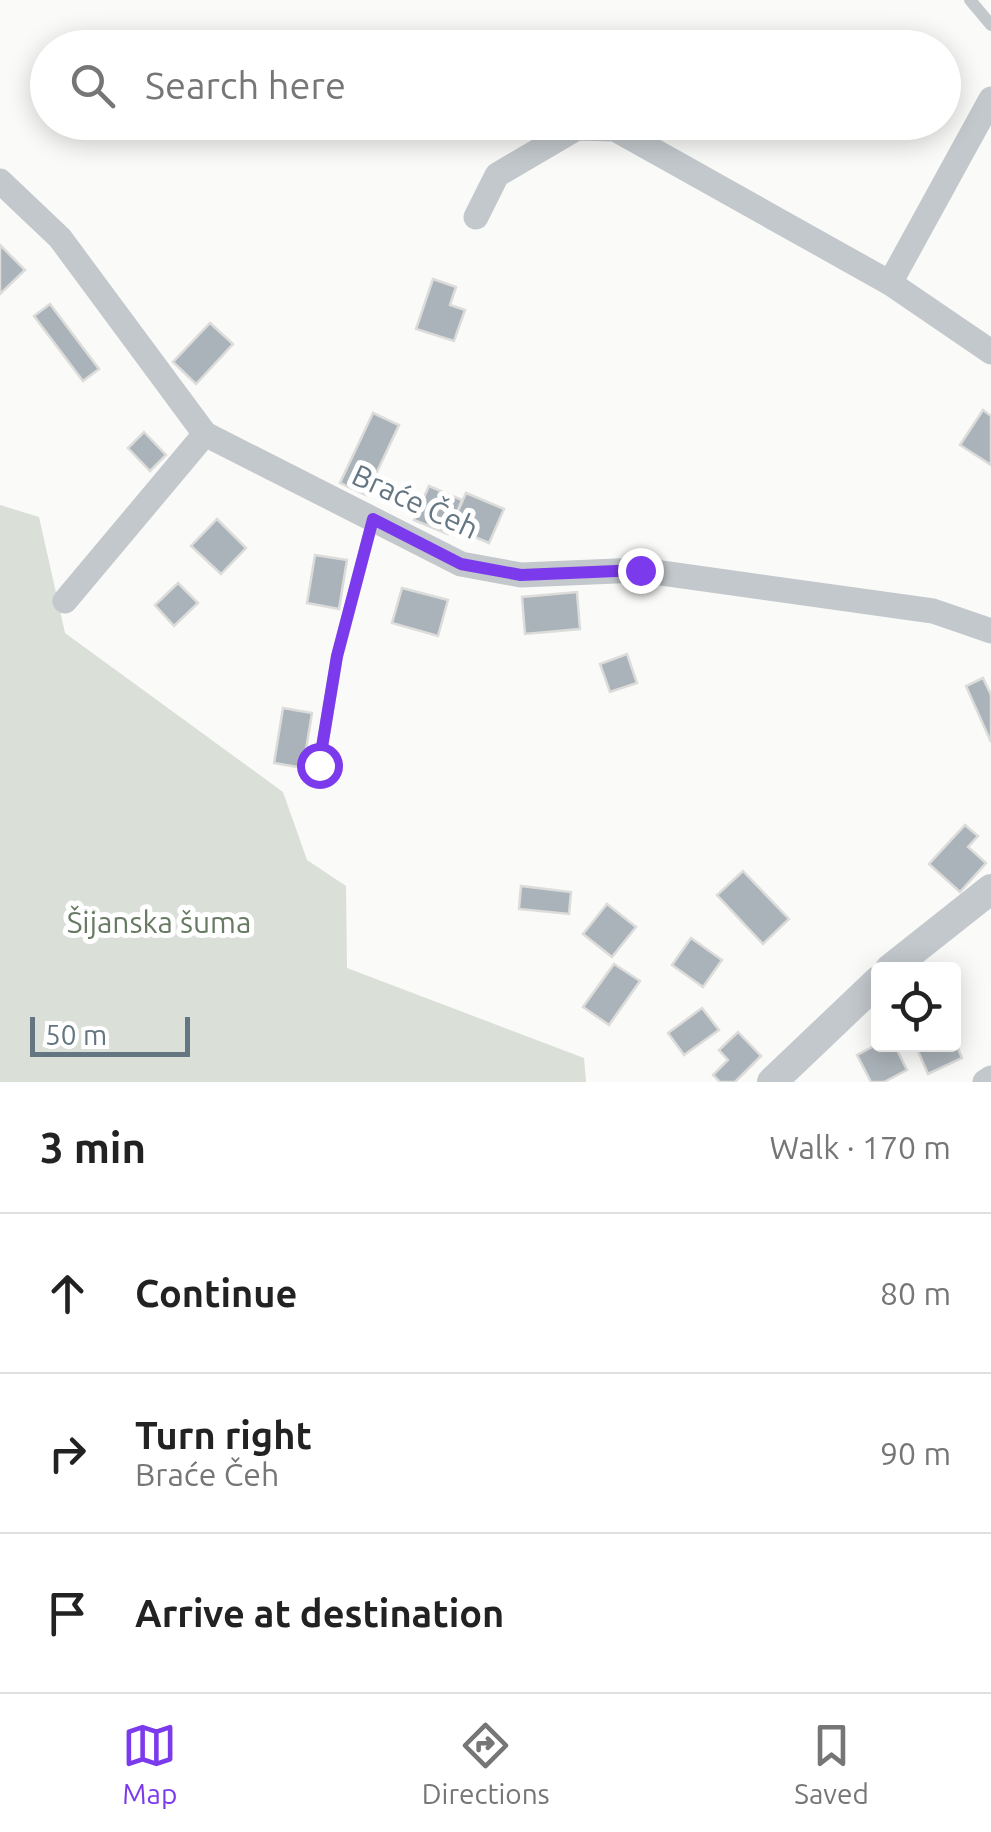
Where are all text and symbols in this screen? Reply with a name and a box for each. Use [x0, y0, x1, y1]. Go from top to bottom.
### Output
search box [30, 30, 961, 140]
icon: search [65, 58, 120, 113]
text: Search here [145, 64, 346, 106]
street label: Braće Čeh [347, 457, 484, 545]
route end [618, 548, 664, 594]
route start [297, 743, 343, 789]
park label: Šijanska šuma [67, 905, 251, 939]
map controls [871, 962, 961, 1052]
button: locate [871, 962, 961, 1052]
scale bar [30, 1012, 190, 1056]
text: 50 m [45, 1019, 107, 1050]
text: 3 min [40, 1124, 146, 1171]
text: Walk · 170 m [769, 1129, 951, 1165]
icon: ahead [40, 1266, 95, 1321]
text: Continue [135, 1272, 297, 1314]
text: 80 m [880, 1275, 951, 1311]
text: Turn right [135, 1414, 312, 1456]
icon: right [40, 1426, 95, 1481]
text: 90 m [880, 1435, 951, 1471]
text: Braće Čeh [135, 1456, 279, 1492]
icon: arrive [40, 1586, 95, 1641]
text: Arrive at destination [135, 1592, 504, 1634]
tab: Map [122, 1718, 177, 1809]
tab: Directions [422, 1718, 550, 1809]
tab: Saved [794, 1718, 869, 1809]

